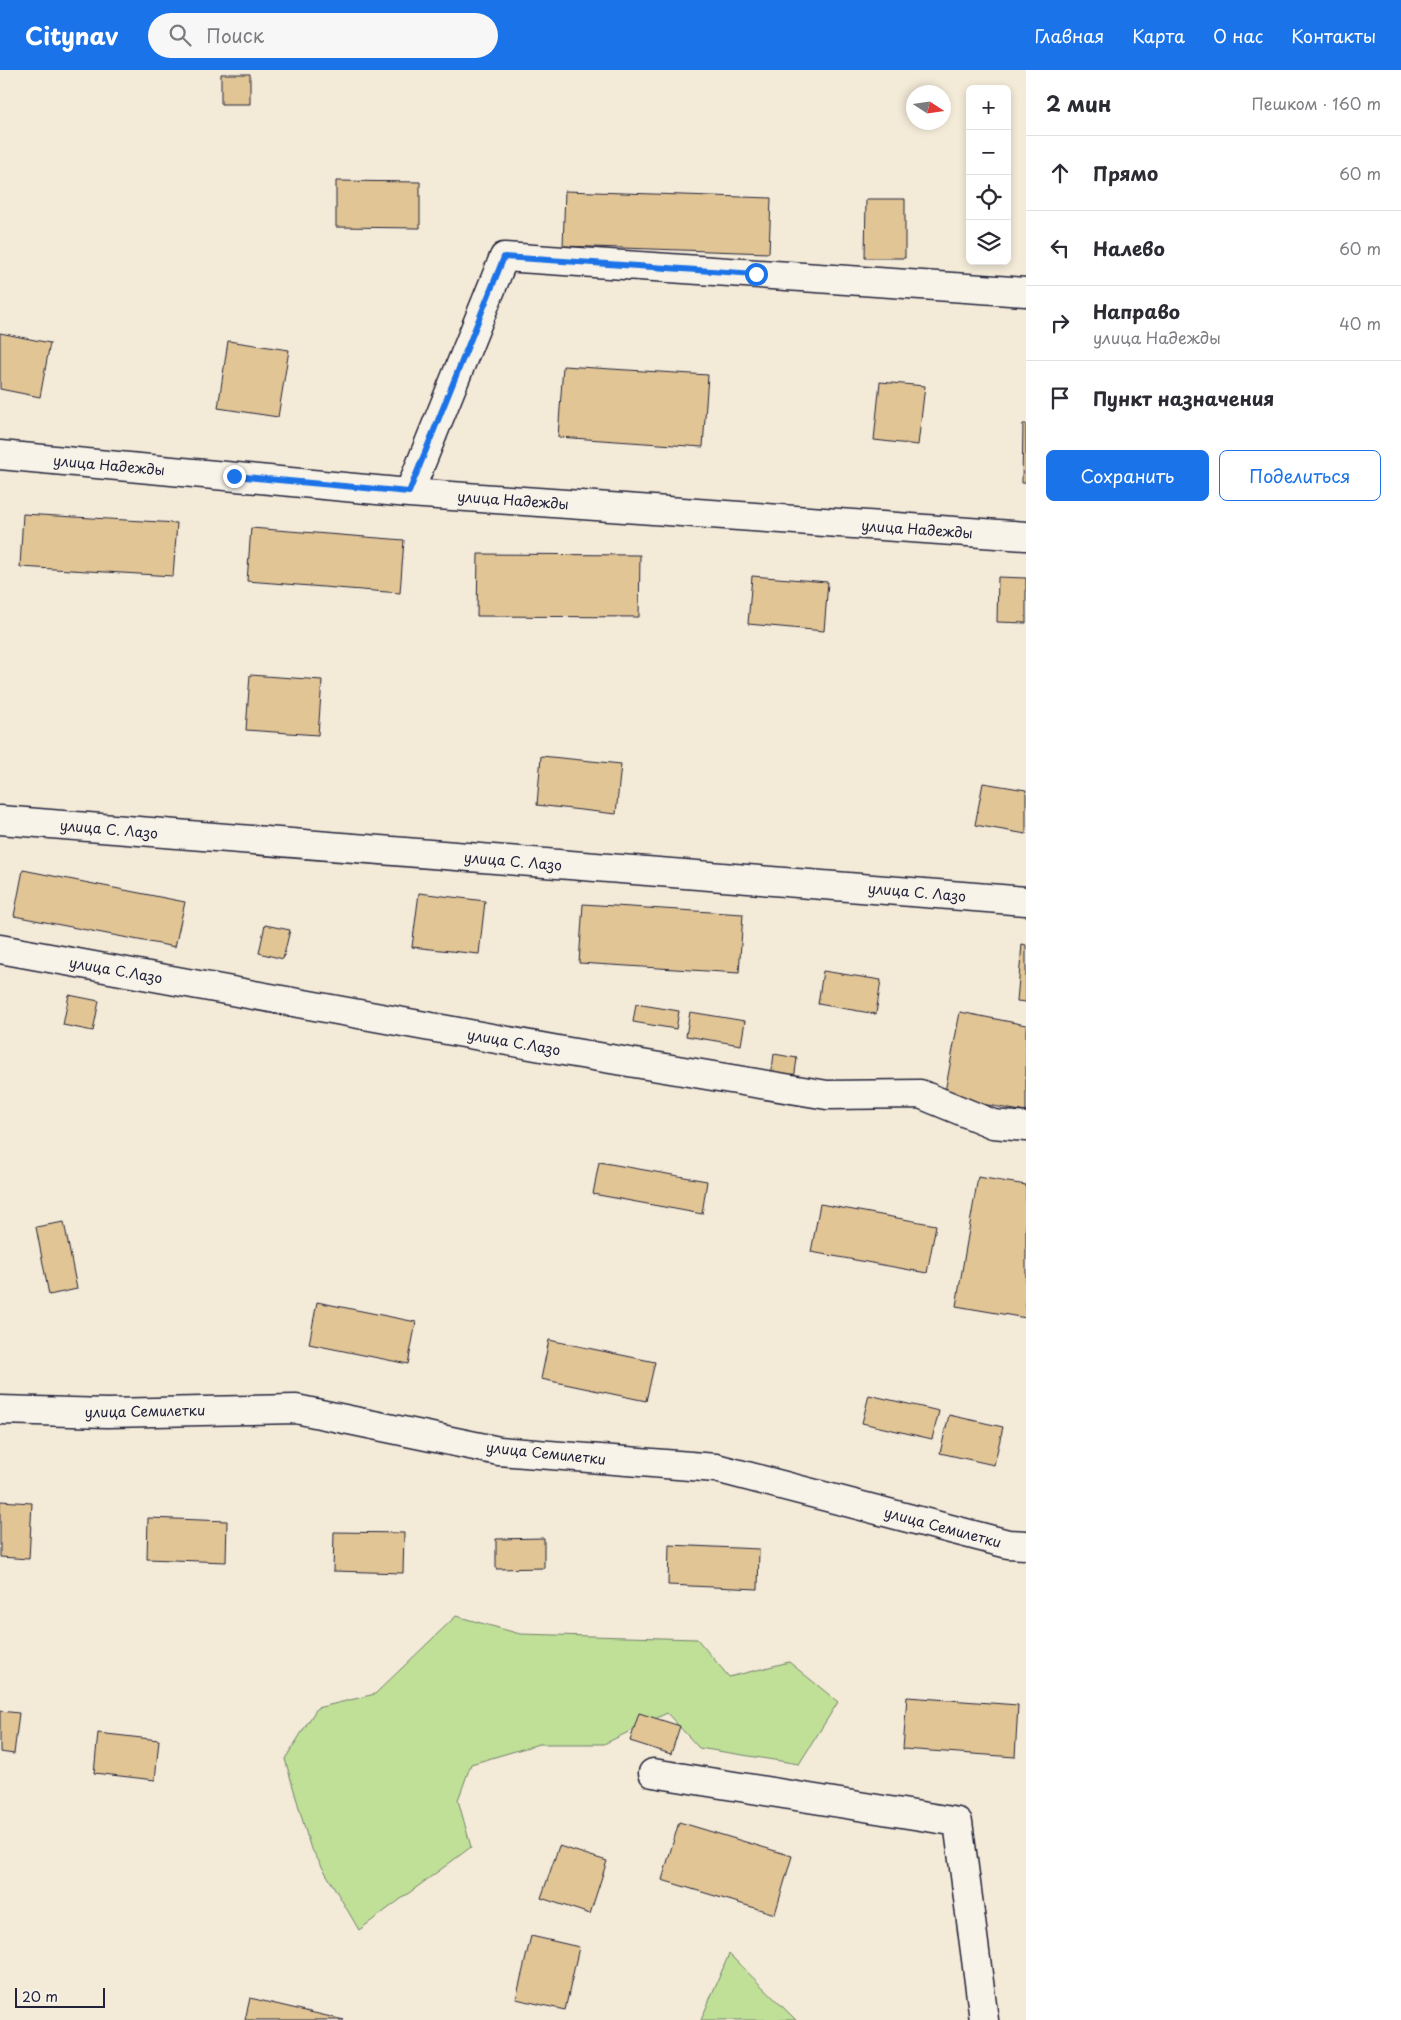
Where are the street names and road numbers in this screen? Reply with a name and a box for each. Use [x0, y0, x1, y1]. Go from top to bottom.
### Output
street label: улица Надежды [52, 450, 166, 480]
street label: улица Надежды [457, 486, 569, 514]
street label: улица Надежды [861, 515, 973, 543]
street label: улица С. Лазо [59, 814, 159, 844]
street label: улица С. Лазо [463, 846, 563, 876]
street label: улица С. Лазо [867, 877, 967, 907]
street label: улица С.Лазо [68, 951, 164, 989]
street label: улица С.Лазо [466, 1023, 562, 1061]
street label: улица Семилетки [85, 1399, 205, 1423]
street label: улица Семилетки [485, 1436, 607, 1470]
street label: улица Семилетки [882, 1501, 1004, 1553]

